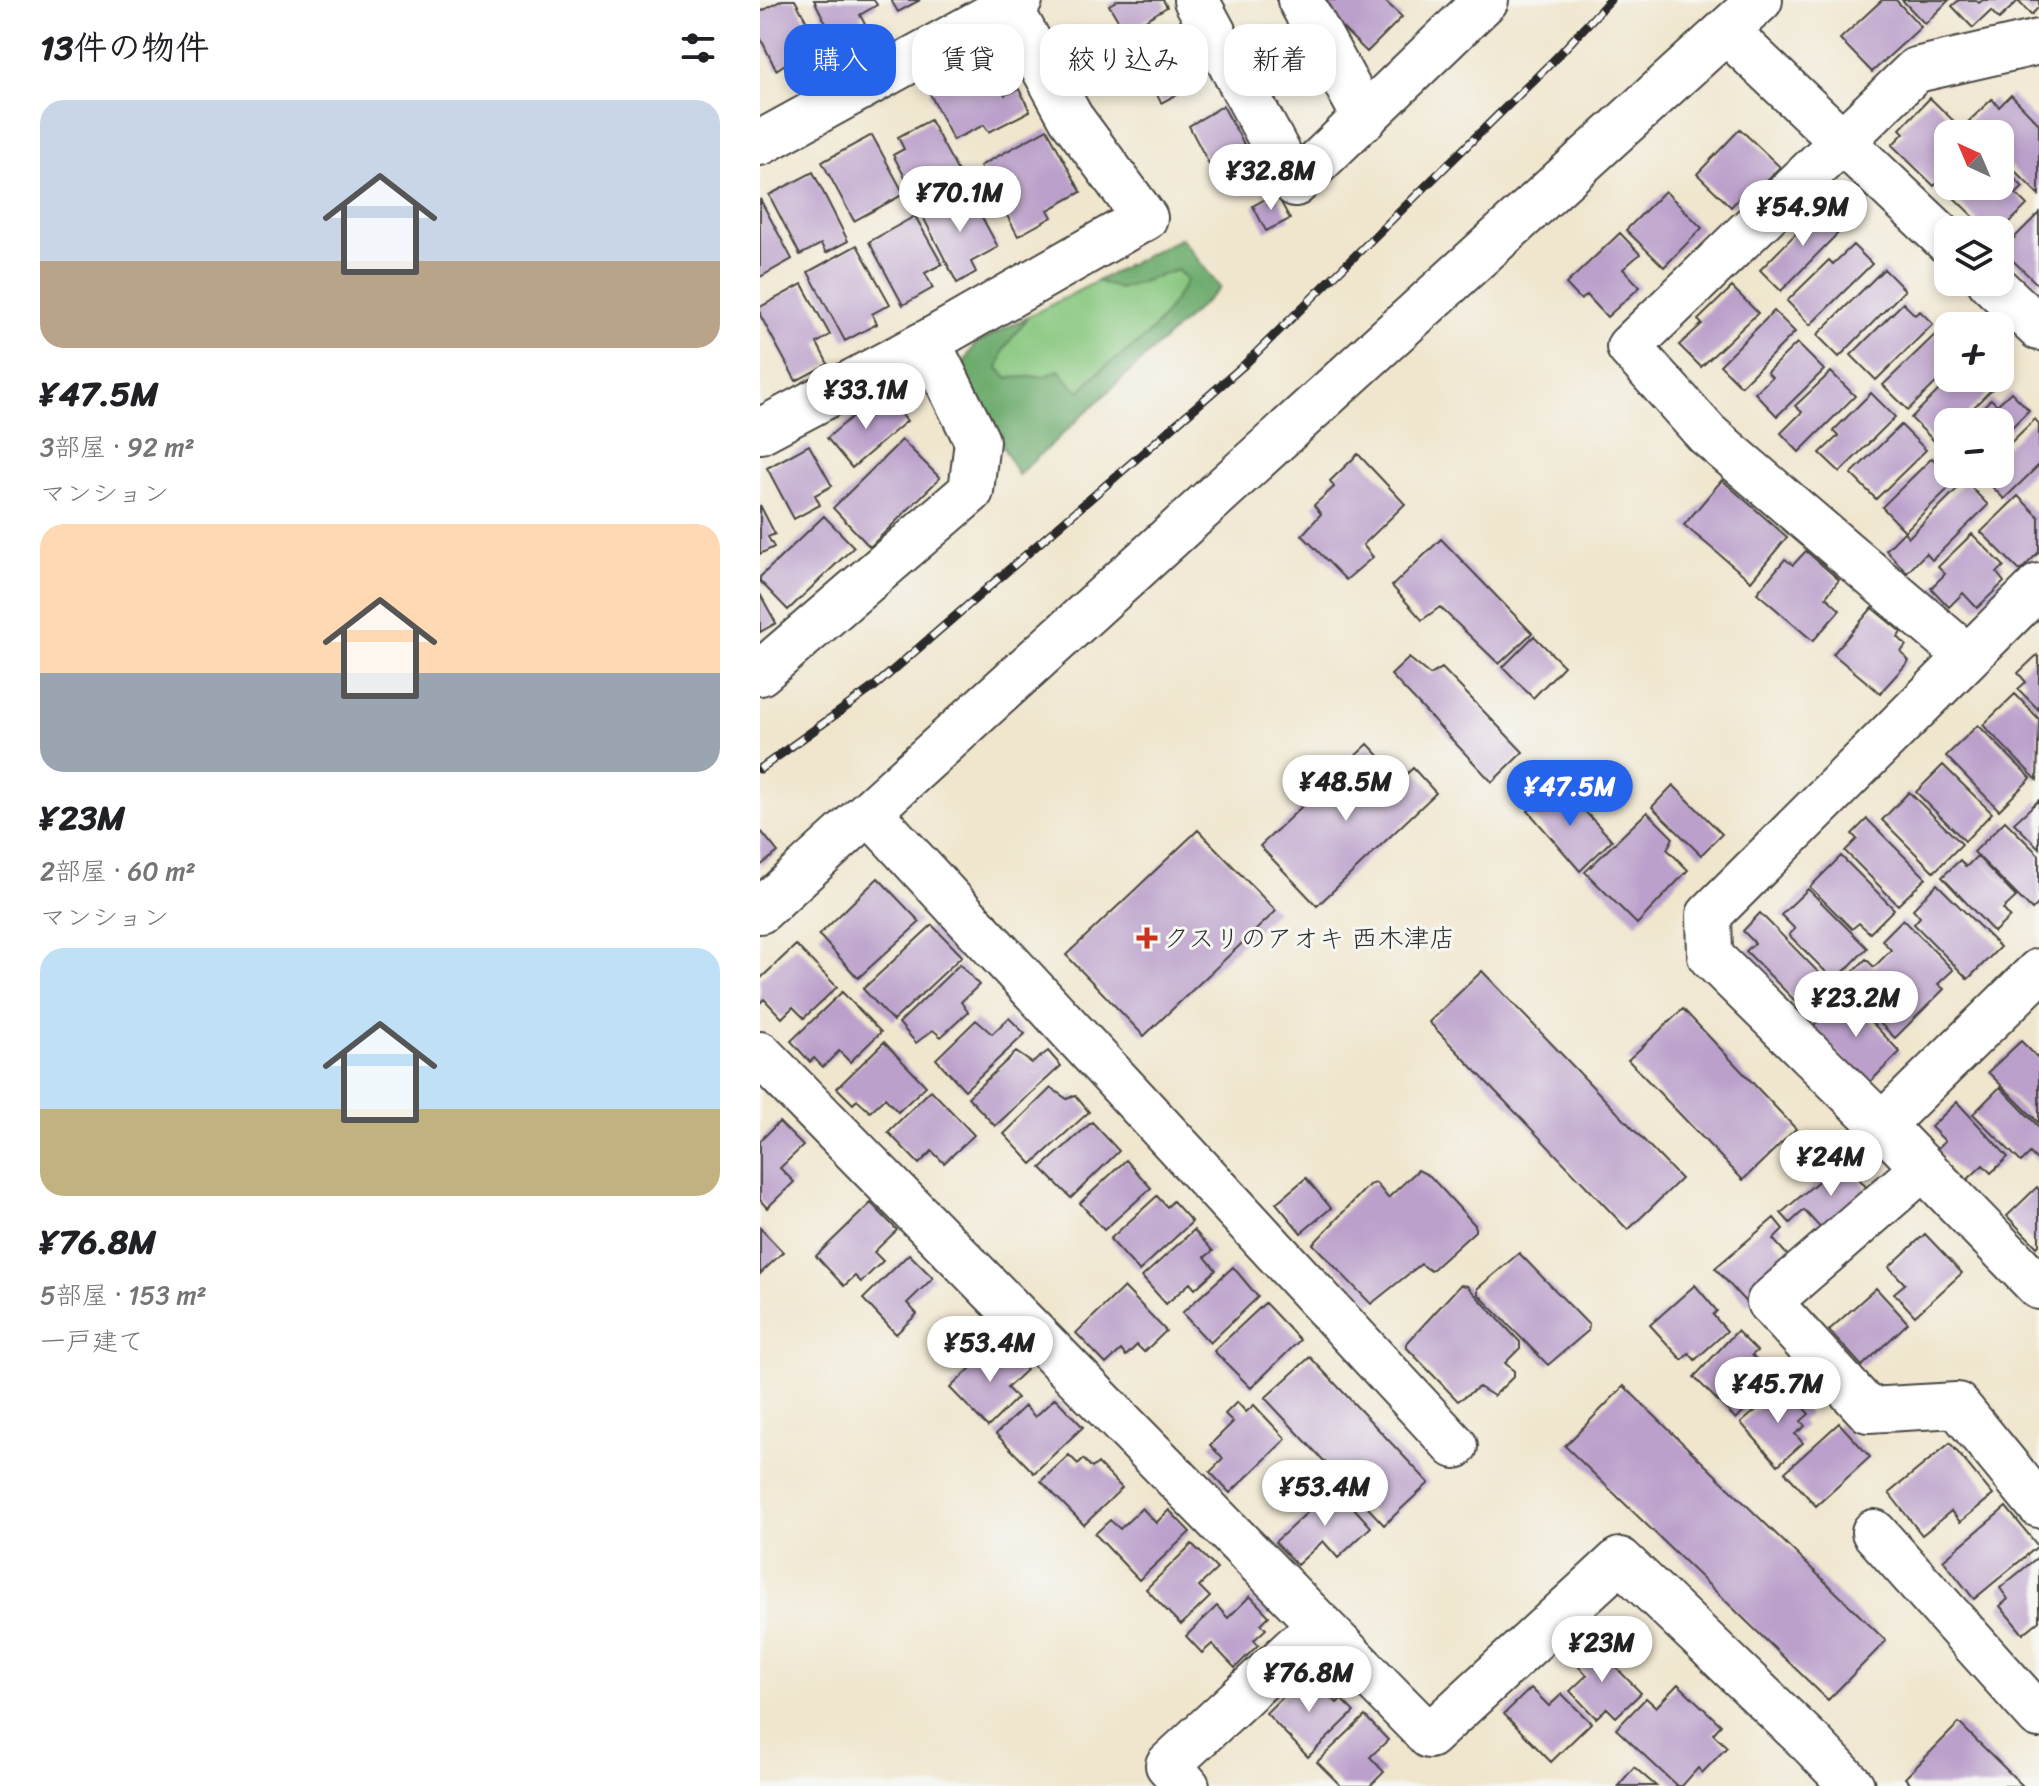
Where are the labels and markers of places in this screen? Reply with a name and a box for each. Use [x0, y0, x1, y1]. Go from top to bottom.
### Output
pin: ¥32.8M [1206, 144, 1336, 212]
pin: ¥70.1M [895, 166, 1025, 234]
pin: ¥54.9M [1738, 180, 1868, 248]
pin: ¥33.1M [801, 363, 931, 431]
pin: ¥48.5M [1281, 755, 1411, 823]
pin: ¥47.5M [1505, 760, 1635, 828]
place label: クスリのアオキ 西木津店 [1163, 915, 1455, 961]
marker: クスリのアオキ 西木津店 [1138, 929, 1156, 947]
pin: ¥23.2M [1791, 971, 1921, 1039]
pin: ¥24M [1784, 1130, 1878, 1198]
pin: ¥53.4M [925, 1316, 1055, 1384]
pin: ¥45.7M [1713, 1357, 1843, 1425]
pin: ¥53.4M [1260, 1460, 1390, 1528]
pin: ¥23M [1555, 1616, 1649, 1684]
pin: ¥76.8M [1244, 1646, 1374, 1714]

